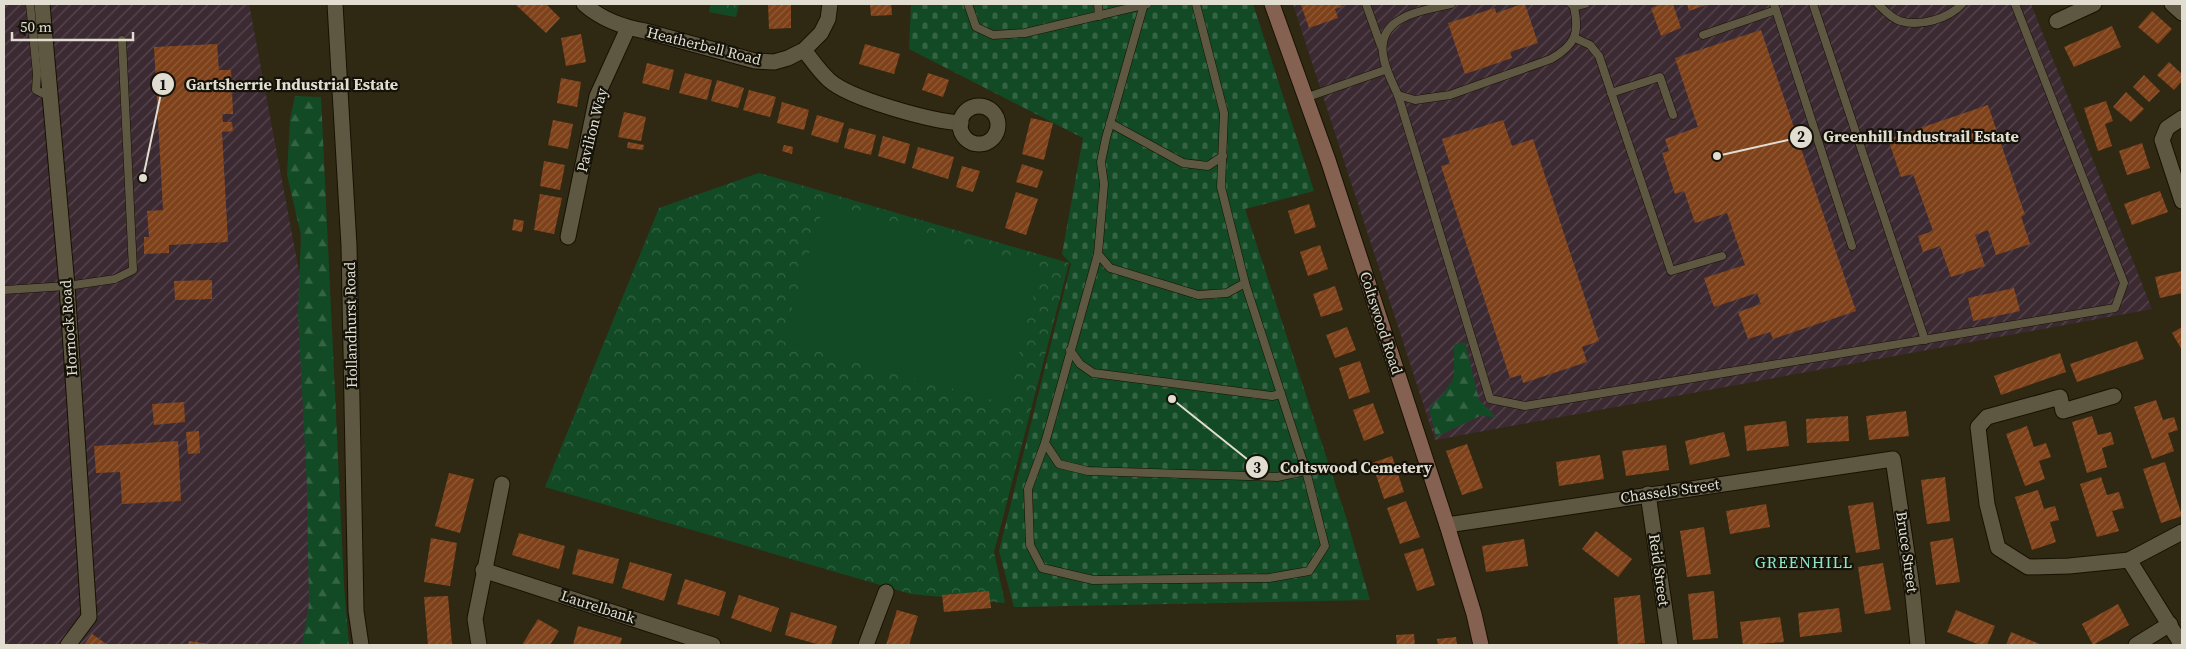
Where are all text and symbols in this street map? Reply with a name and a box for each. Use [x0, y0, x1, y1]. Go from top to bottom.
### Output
scale bar [12, 10, 134, 42]
text: 50 m [20, 16, 52, 37]
street label: Heatherbell Road [645, 21, 764, 70]
callout: Gartsherrie Industrial Estate [151, 69, 408, 100]
text: Gartsherrie Industrial Estate [186, 73, 398, 95]
text: 1 [159, 74, 167, 95]
street label: Pavilion Way [571, 85, 612, 174]
callout: Greenhill Industrail Estate [1789, 121, 2029, 152]
text: Greenhill Industrail Estate [1823, 125, 2019, 147]
text: 2 [1797, 126, 1805, 147]
street label: Hollandhurst Road [339, 261, 362, 388]
street label: Coltswood Road [1355, 269, 1408, 377]
street label: Hornock Road [55, 279, 82, 377]
callout: Coltswood Cemetery [1245, 452, 1442, 483]
text: Coltswood Cemetery [1280, 456, 1432, 478]
text: 3 [1253, 457, 1261, 478]
street label: Chassels Street [1619, 473, 1721, 508]
street label: Bruce Street [1891, 510, 1924, 594]
street label: Reid Street [1644, 533, 1675, 607]
district label: GREENHILL [1755, 551, 1853, 573]
street label: Laurelbank [558, 585, 639, 629]

